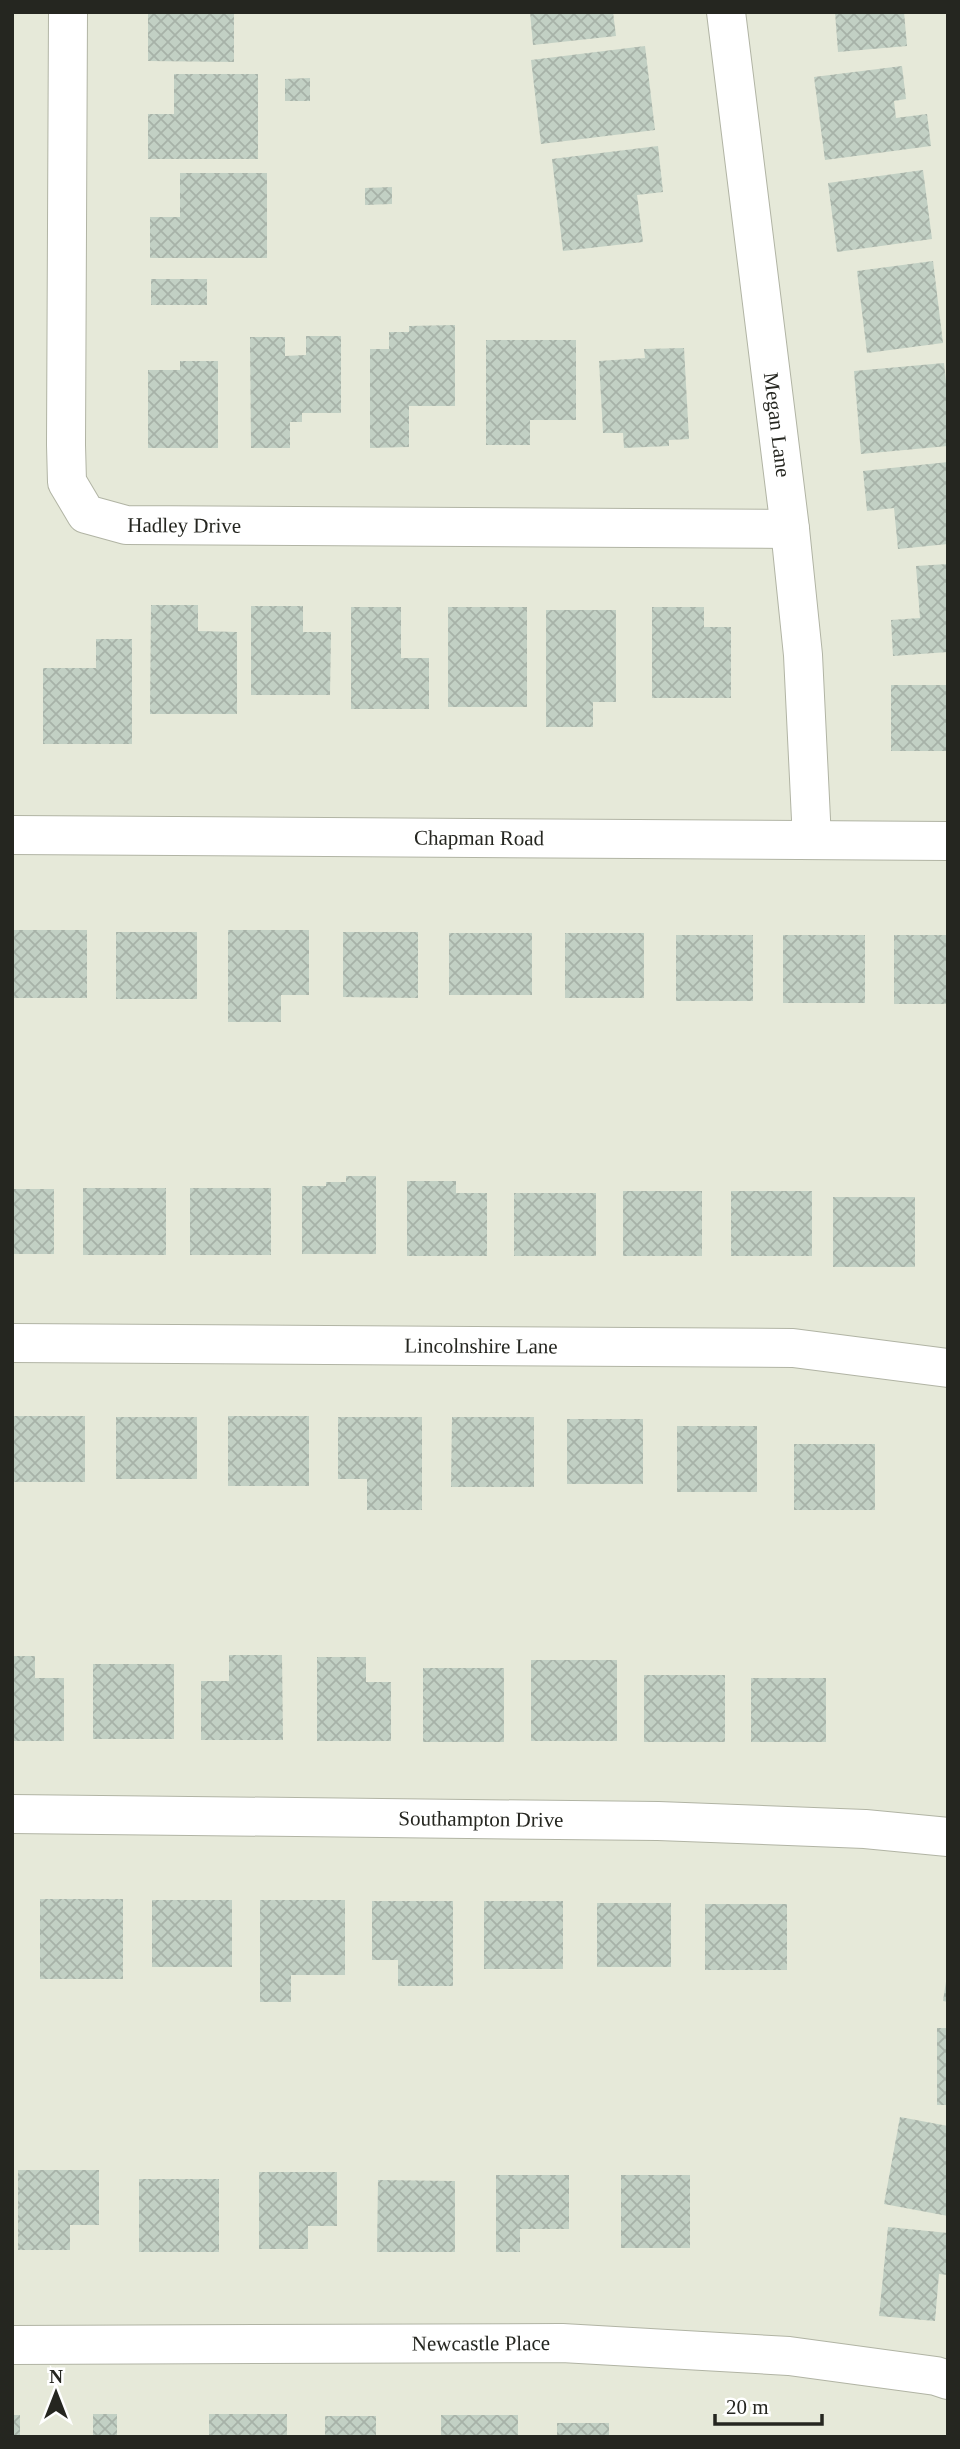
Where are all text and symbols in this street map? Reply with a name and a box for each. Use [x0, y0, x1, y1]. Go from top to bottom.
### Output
street label: Megan Lane [759, 371, 796, 479]
street label: Hadley Drive [127, 513, 241, 538]
street label: Chapman Road [414, 826, 545, 850]
street label: Lincolnshire Lane [404, 1334, 558, 1358]
street label: Southampton Drive [398, 1806, 564, 1832]
street label: Newcastle Place [412, 2331, 550, 2356]
north arrow [21, 2358, 91, 2428]
text: N [49, 2366, 63, 2387]
scale bar [715, 2382, 822, 2426]
text: 20 m [726, 2395, 769, 2419]

